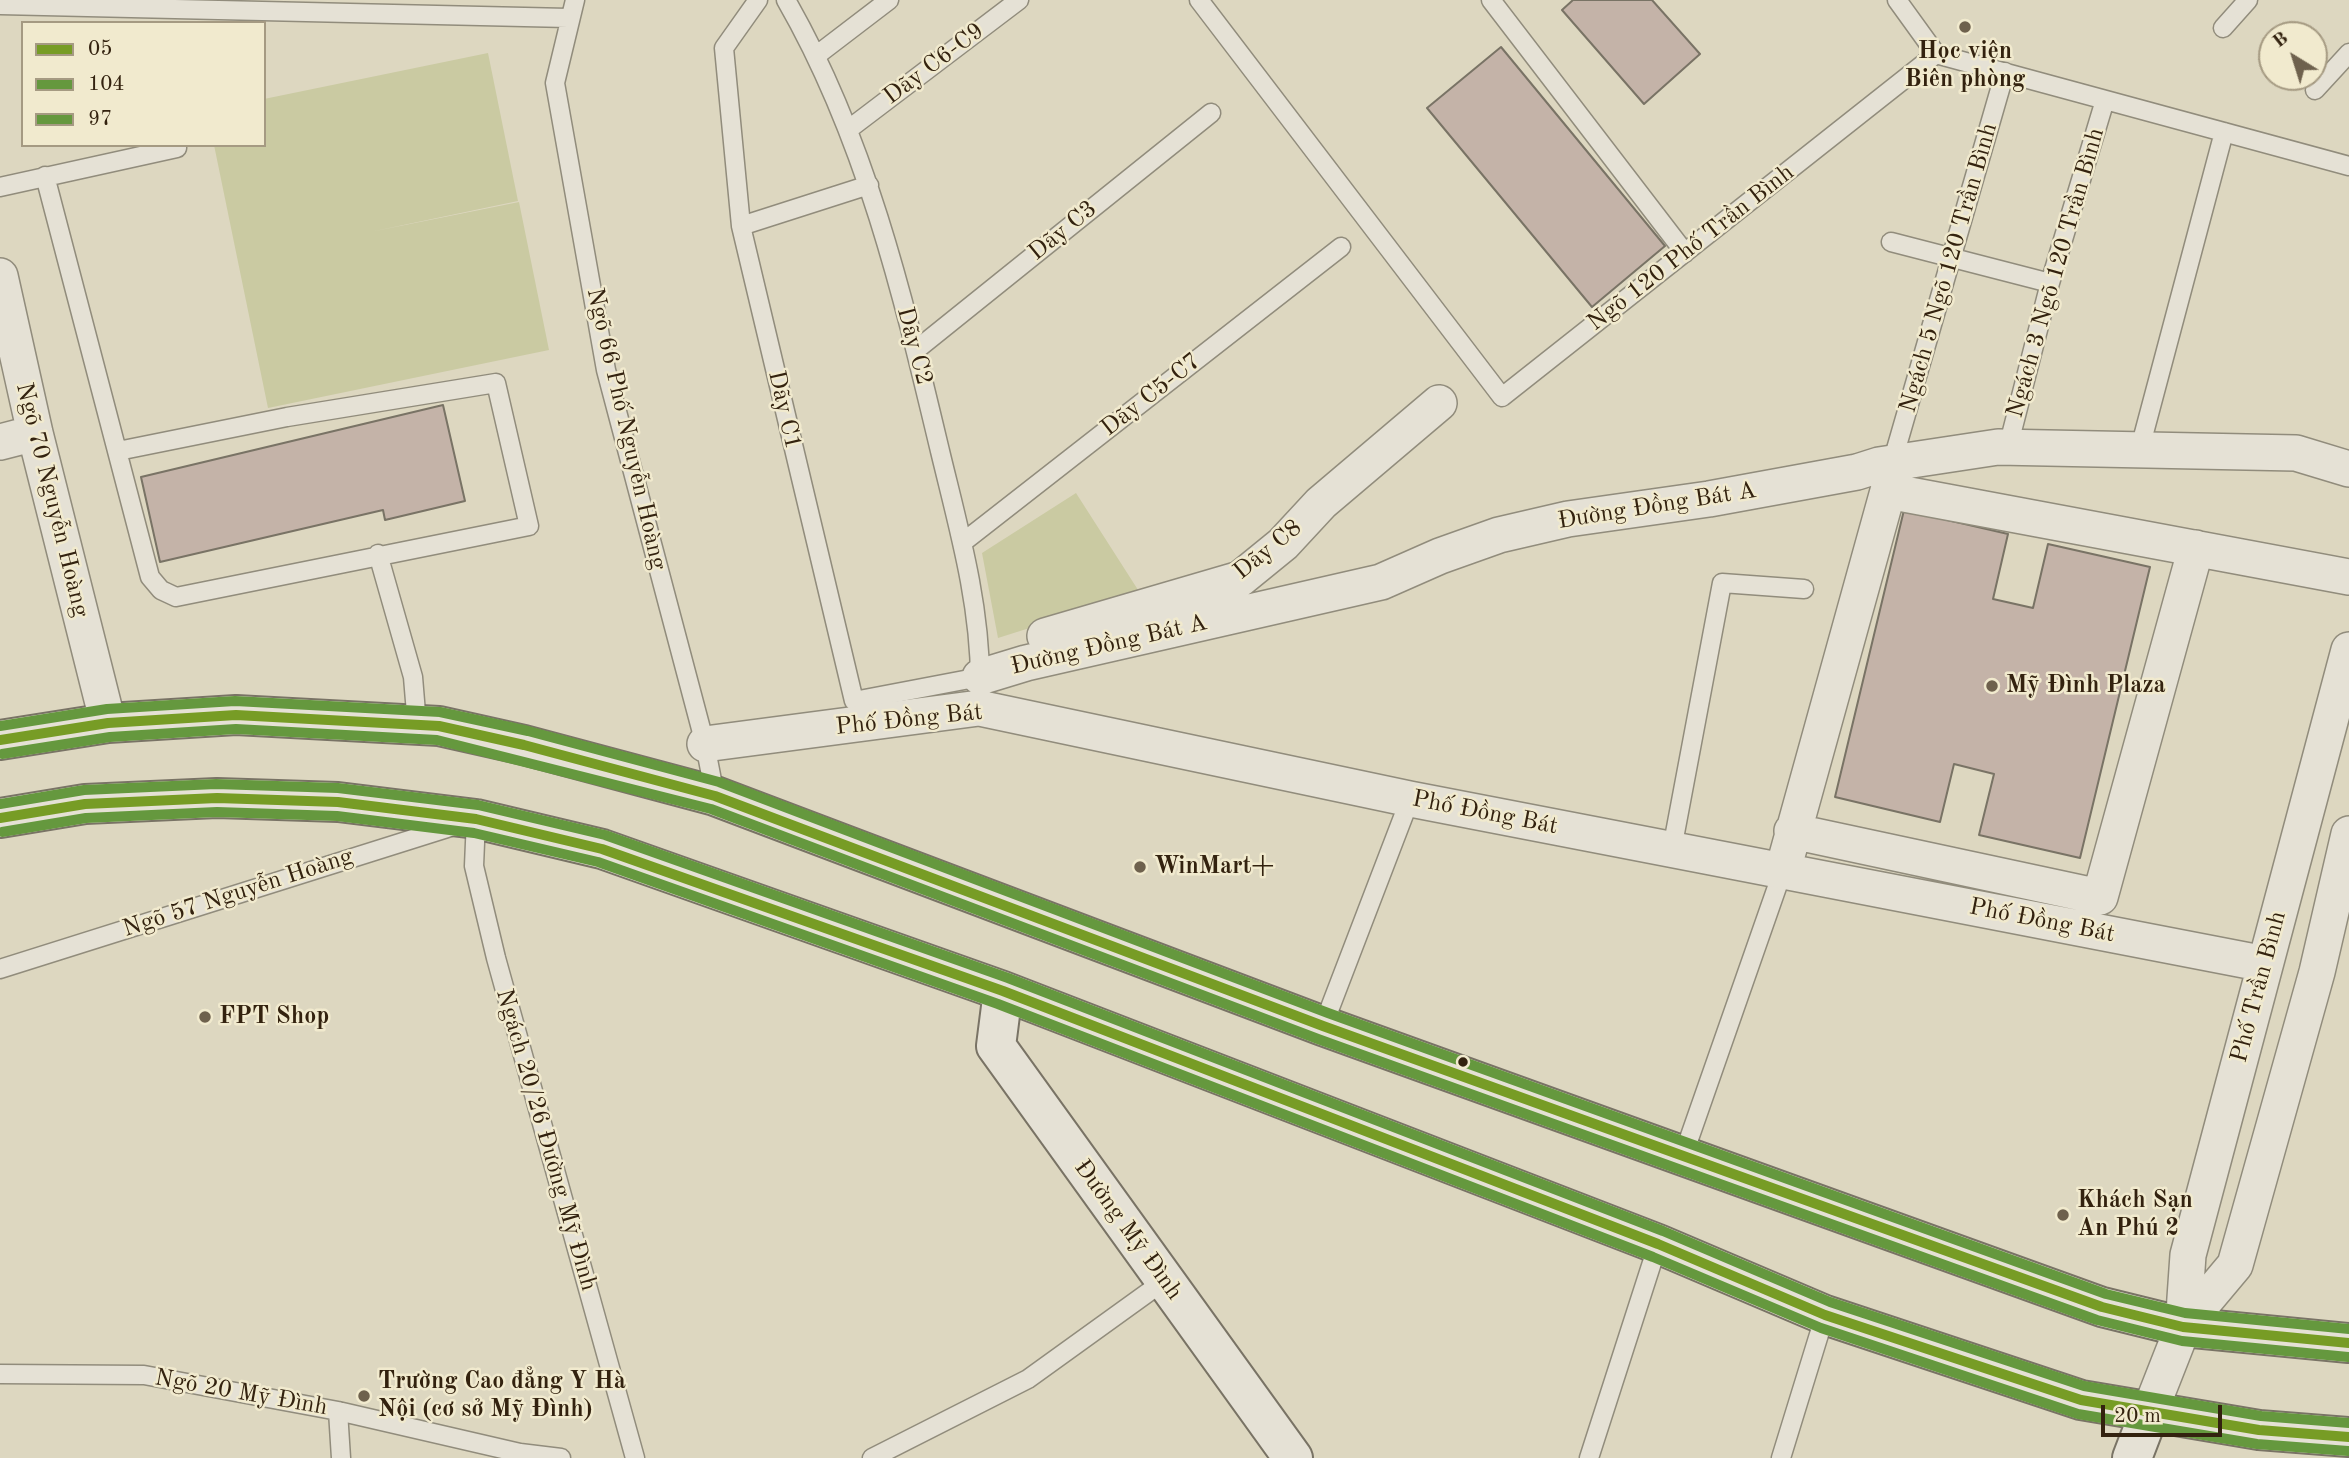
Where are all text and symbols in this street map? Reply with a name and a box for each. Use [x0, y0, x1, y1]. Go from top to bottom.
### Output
street label: Dãy C6-C9 [878, 17, 990, 111]
marker: Học viện Biên phòng [1957, 19, 1973, 35]
legend [21, 21, 266, 147]
north arrow [2258, 21, 2328, 91]
text: B [2270, 29, 2292, 52]
place label: Học viện Biên phòng [1905, 38, 2025, 94]
text: 05 [88, 39, 112, 60]
text: 104 [88, 74, 125, 95]
text: 97 [88, 109, 112, 130]
street label: Ngách 5 Ngõ 120 Trần Bình [1894, 120, 2004, 416]
street label: Ngách 3 Ngõ 120 Trần Bình [2001, 125, 2111, 421]
street label: Ngõ 120 Phố Trần Bình [1582, 158, 1800, 338]
street label: Dãy C3 [1023, 195, 1103, 267]
street label: Ngõ 66 Phố Nguyễn Hoàng [580, 285, 672, 573]
street label: Dãy C2 [890, 304, 938, 388]
street label: Dãy C5-C7 [1095, 347, 1207, 443]
street label: Dãy C1 [761, 368, 807, 452]
street label: Ngõ 70 Nguyễn Hoàng [9, 380, 95, 620]
street label: Đường Đồng Bát A [1556, 476, 1758, 536]
street label: Dãy C8 [1228, 514, 1308, 586]
street label: Đường Đồng Bát A [1008, 608, 1210, 682]
place label: Mỹ Đình Plaza [2006, 672, 2166, 700]
marker: Mỹ Đình Plaza [1984, 678, 2000, 694]
street label: Phố Đồng Bát [834, 698, 984, 742]
street label: Phố Đồng Bát [1410, 785, 1560, 841]
street label: Ngõ 57 Nguyễn Hoàng [119, 842, 357, 944]
place label: WinMart+ [1154, 853, 1274, 881]
marker: WinMart+ [1132, 859, 1148, 875]
street label: Phố Đồng Bát [1967, 893, 2117, 949]
street label: Phố Trần Bình [2225, 908, 2293, 1066]
street label: Ngách 20/26 Đường Mỹ Đình [489, 986, 603, 1294]
place label: FPT Shop [219, 1003, 329, 1031]
marker: FPT Shop [197, 1009, 213, 1025]
unlabelled marker [1456, 1055, 1470, 1069]
street label: Đường Mỹ Đình [1067, 1154, 1189, 1306]
place label: Khách Sạn An Phú 2 [2077, 1187, 2193, 1243]
marker: Khách Sạn An Phú 2 [2055, 1207, 2071, 1223]
street label: Ngõ 20 Mỹ Đình [152, 1364, 330, 1422]
place label: Trường Cao đẳng Y Hà Nội (cơ sở Mỹ Đình) [378, 1368, 626, 1424]
marker: Trường Cao đẳng Y Hà Nội (cơ sở Mỹ Đình) [356, 1388, 372, 1404]
scale bar [2104, 1392, 2225, 1436]
text: 20 m [2114, 1406, 2161, 1427]

